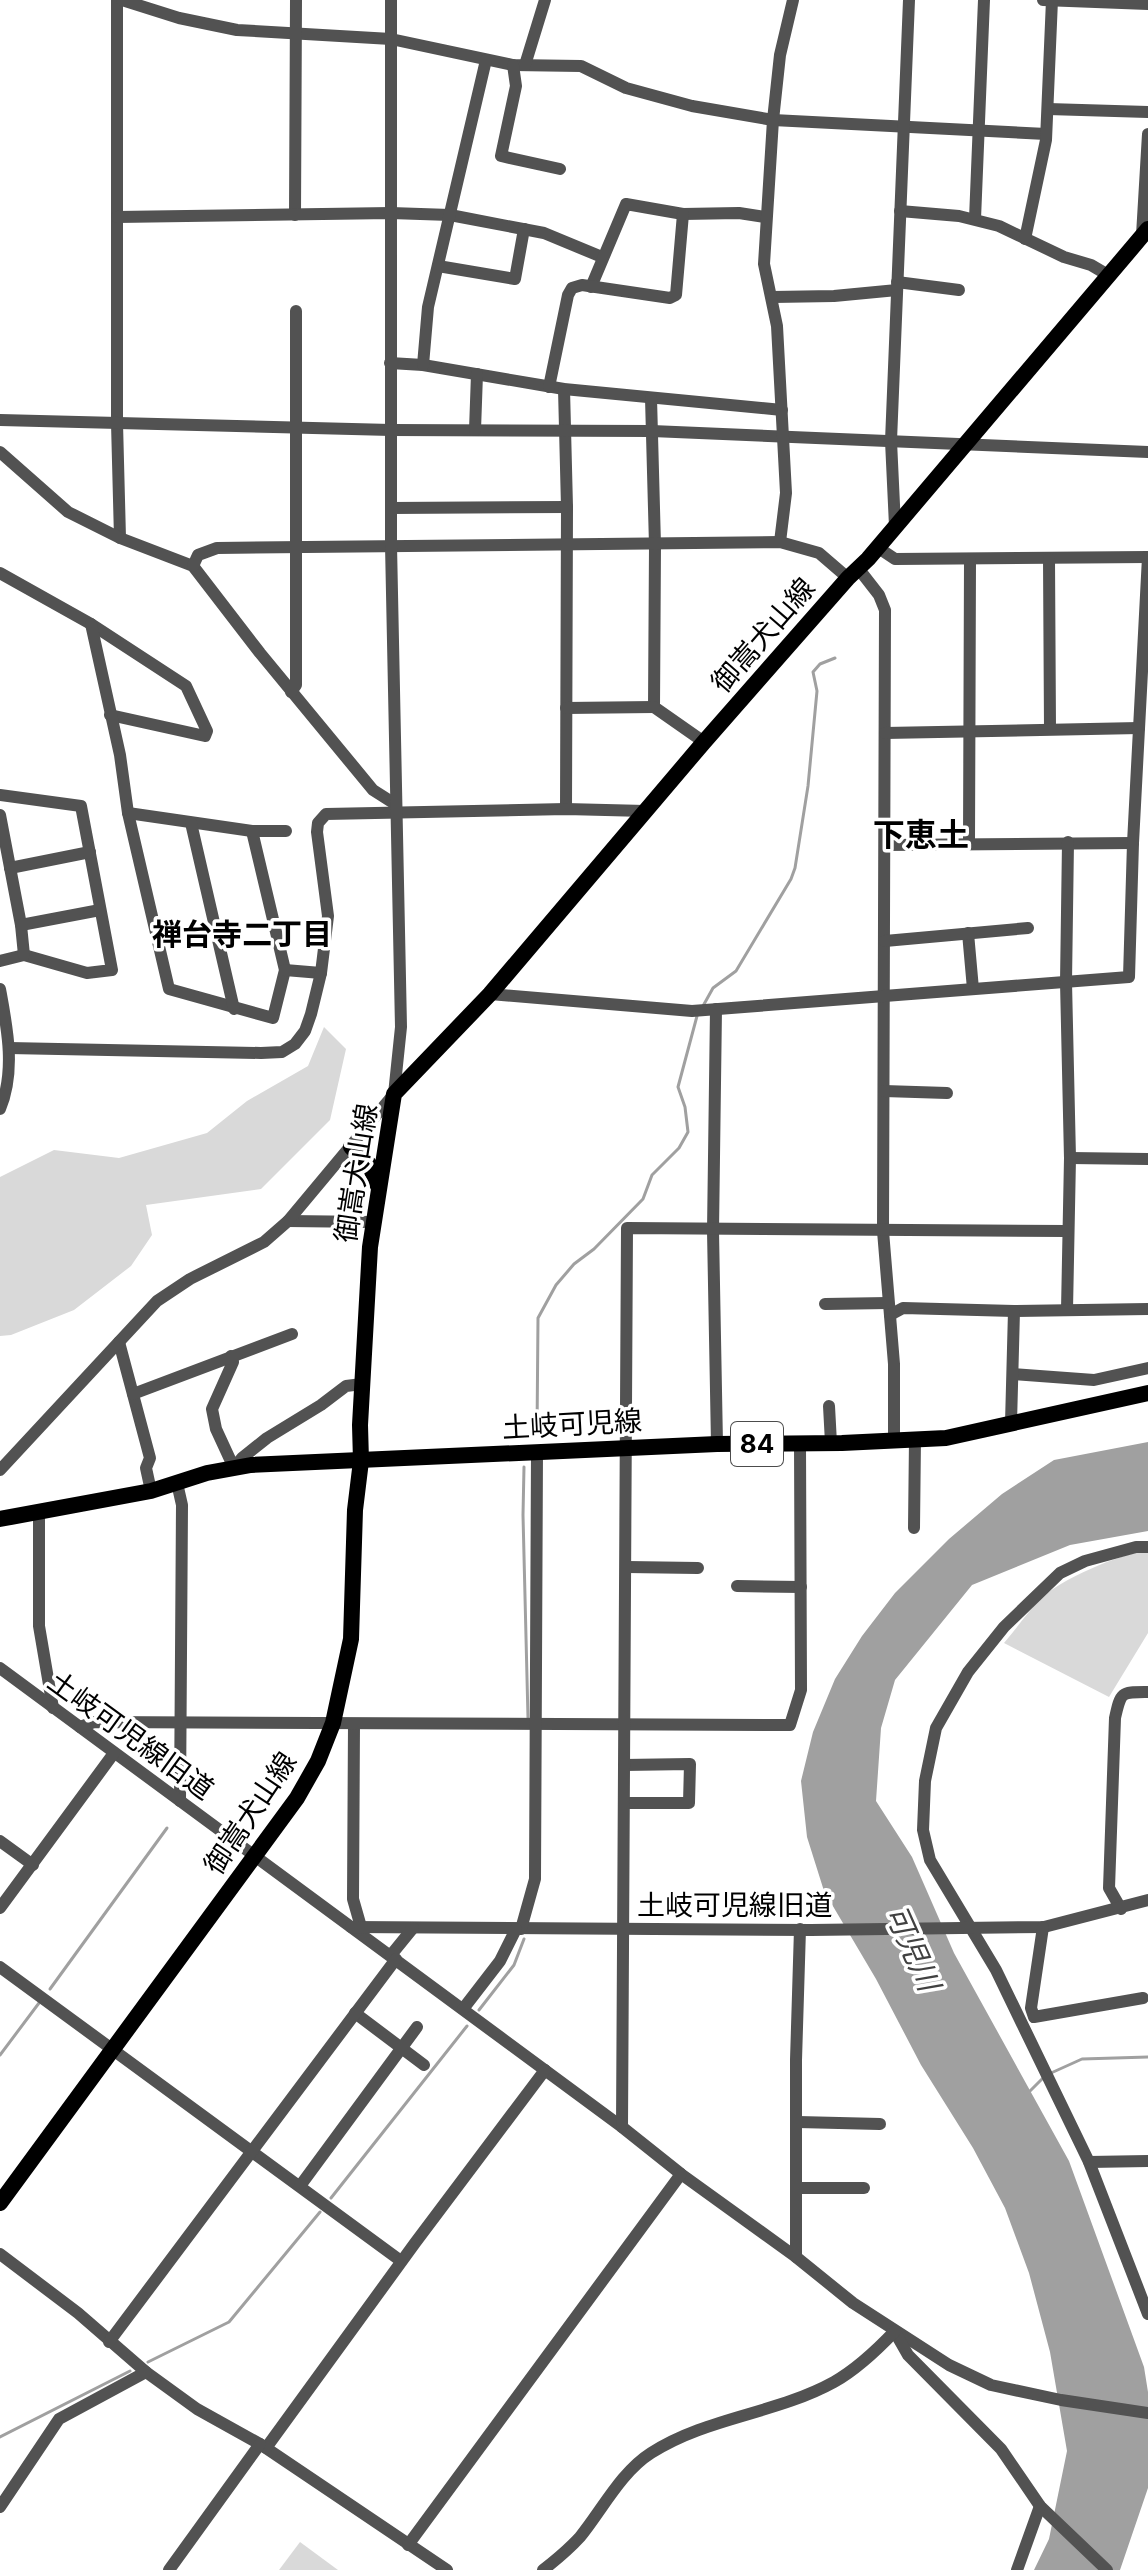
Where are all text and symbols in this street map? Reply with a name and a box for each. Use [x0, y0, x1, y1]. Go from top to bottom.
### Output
street label: 御嵩犬山線 [704, 571, 822, 699]
district label: 下恵土 [873, 815, 969, 854]
district label: 禅台寺二丁目 [152, 916, 332, 952]
street label: 御嵩犬山線 [328, 1101, 384, 1245]
street label: 土岐可児線 [501, 1403, 643, 1445]
road number: 84 [731, 1422, 783, 1466]
street label: 土岐可児線旧道 [42, 1664, 220, 1806]
street label: 御嵩犬山線 [197, 1745, 303, 1881]
street label: 土岐可児線旧道 [637, 1888, 833, 1922]
water label: 可児川 [878, 1899, 949, 1999]

